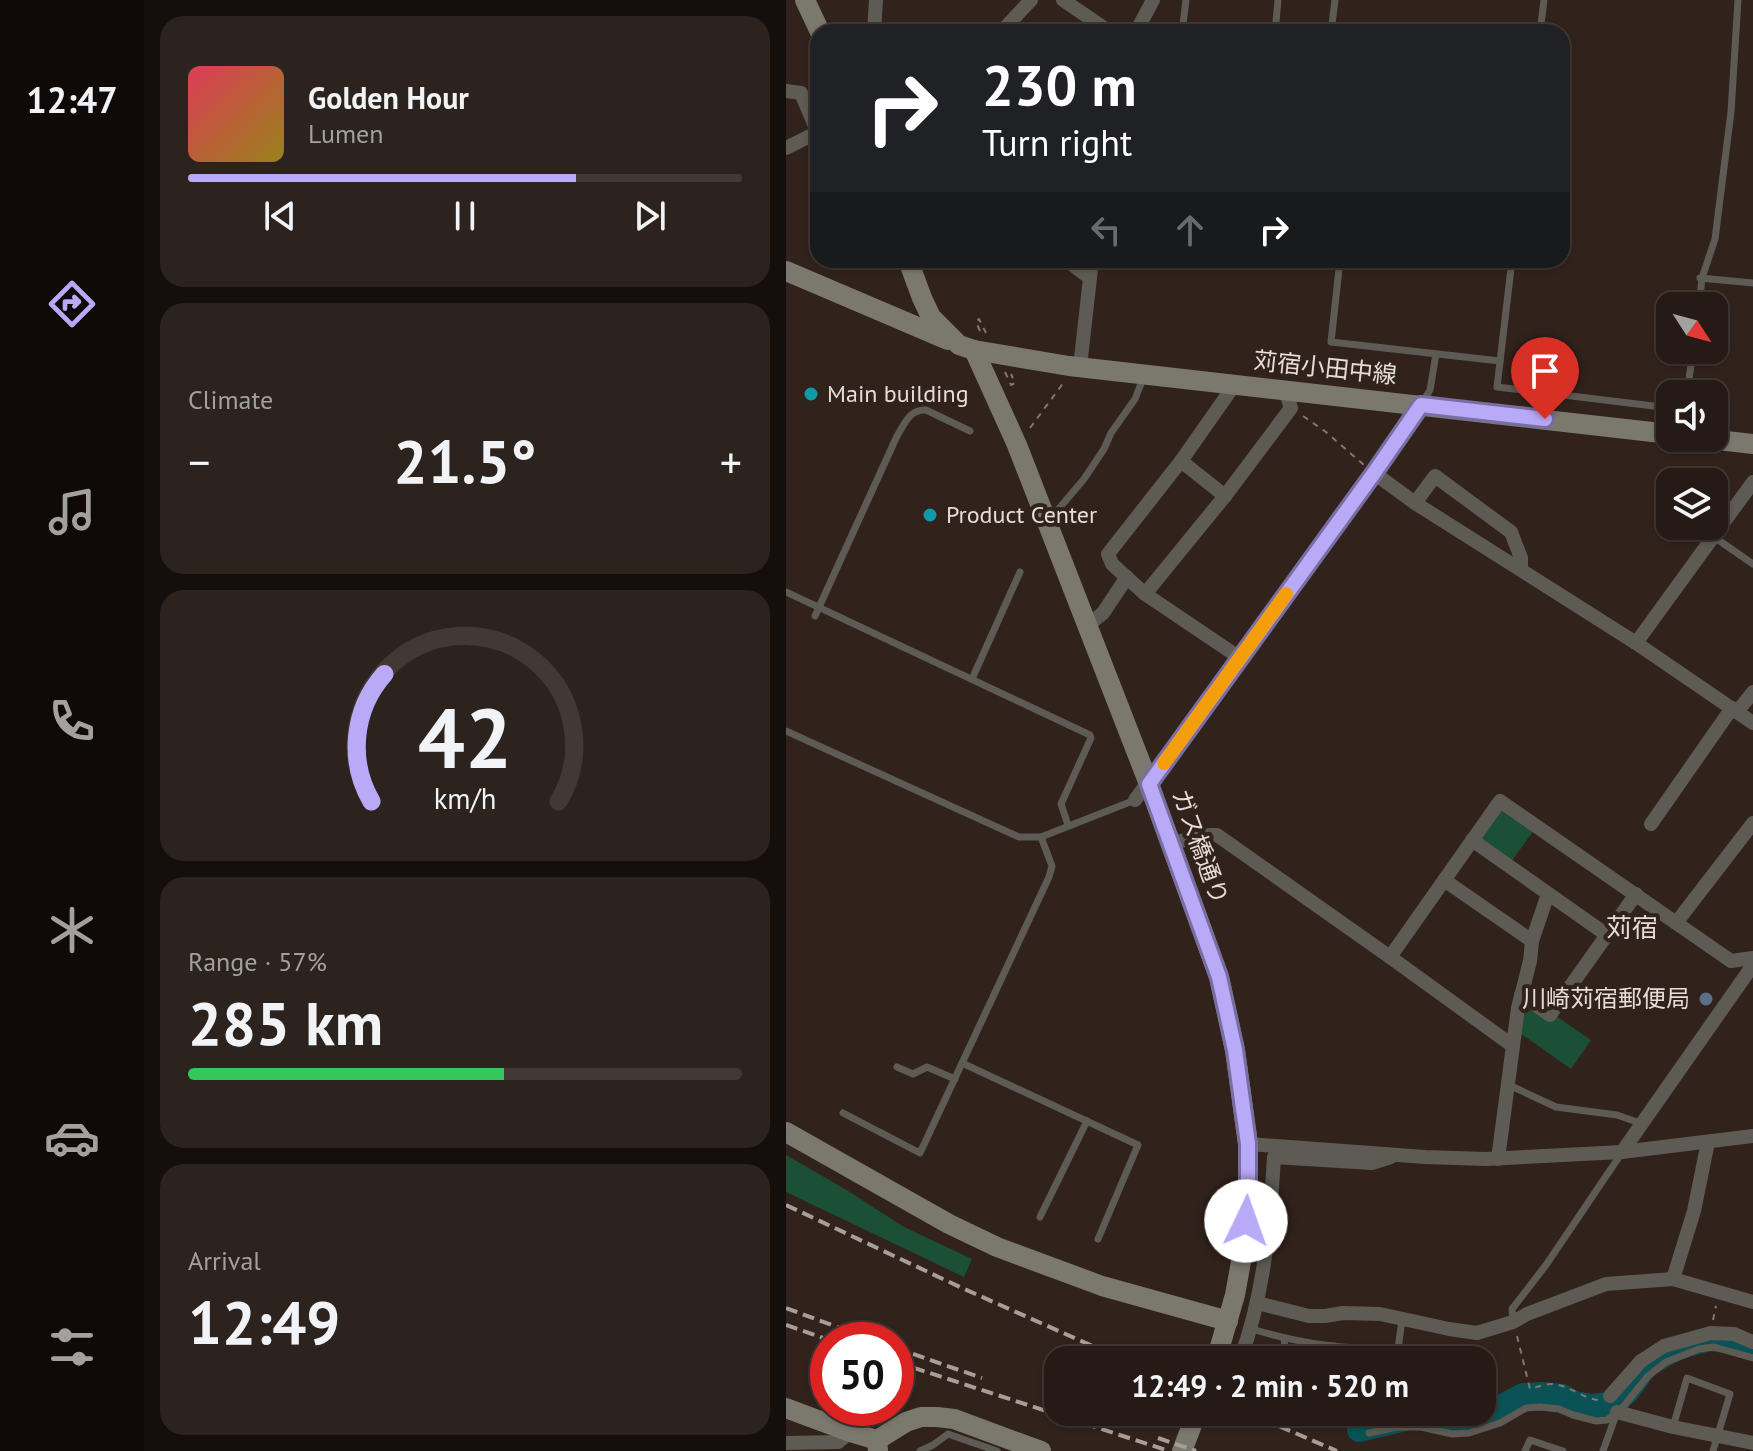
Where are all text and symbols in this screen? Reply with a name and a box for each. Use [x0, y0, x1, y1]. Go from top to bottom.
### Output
text: 230 m [982, 49, 1137, 121]
icon: right [850, 56, 954, 160]
text: 12:47 [26, 76, 118, 123]
text: Golden Hour [308, 78, 469, 117]
text: Lumen [308, 117, 383, 150]
text: Turn right [982, 119, 1132, 166]
icon: previous [258, 194, 302, 238]
icon: pause [443, 194, 487, 238]
icon: next [628, 194, 672, 238]
icon: left [1084, 208, 1128, 252]
icon: ahead [1168, 208, 1212, 252]
icon: right [1252, 208, 1296, 252]
icon: directions [44, 276, 100, 332]
north arrow [1656, 292, 1728, 364]
map controls [1656, 292, 1728, 540]
pin [1511, 337, 1579, 419]
street label: 苅宿小田中線 [1252, 345, 1398, 390]
icon: arrive [1523, 349, 1567, 393]
place label: Main building [827, 378, 969, 409]
button: sound [1656, 380, 1728, 452]
text: Climate [188, 383, 273, 416]
marker: Main building [802, 385, 820, 403]
text: 21.5° [393, 422, 537, 500]
text: − [188, 433, 210, 490]
text: + [720, 433, 742, 490]
button: layers [1656, 468, 1728, 540]
icon: music [44, 484, 100, 540]
place label: Product Center [946, 499, 1097, 530]
marker: Product Center [921, 506, 939, 524]
text: 42 [418, 682, 512, 790]
icon: phone [44, 693, 100, 749]
text: km/h [434, 780, 496, 817]
street label: ガス橋通り [1165, 785, 1236, 909]
icon: climate [44, 902, 100, 958]
district label: 苅宿 [1606, 911, 1658, 944]
text: Range · 57% [188, 945, 327, 978]
place label: 川崎苅宿郵便局 [1522, 983, 1690, 1014]
text: 285 km [188, 984, 383, 1062]
marker: 川崎苅宿郵便局 [1697, 990, 1715, 1008]
icon: car [44, 1110, 100, 1166]
position arrow [1204, 1179, 1288, 1263]
text: Arrival [188, 1244, 261, 1277]
text: 12:49 [188, 1283, 340, 1361]
icon: filters [44, 1319, 100, 1375]
speed limit sign: 50 [810, 1322, 914, 1426]
text: 12:49 · 2 min · 520 m [1131, 1366, 1409, 1405]

